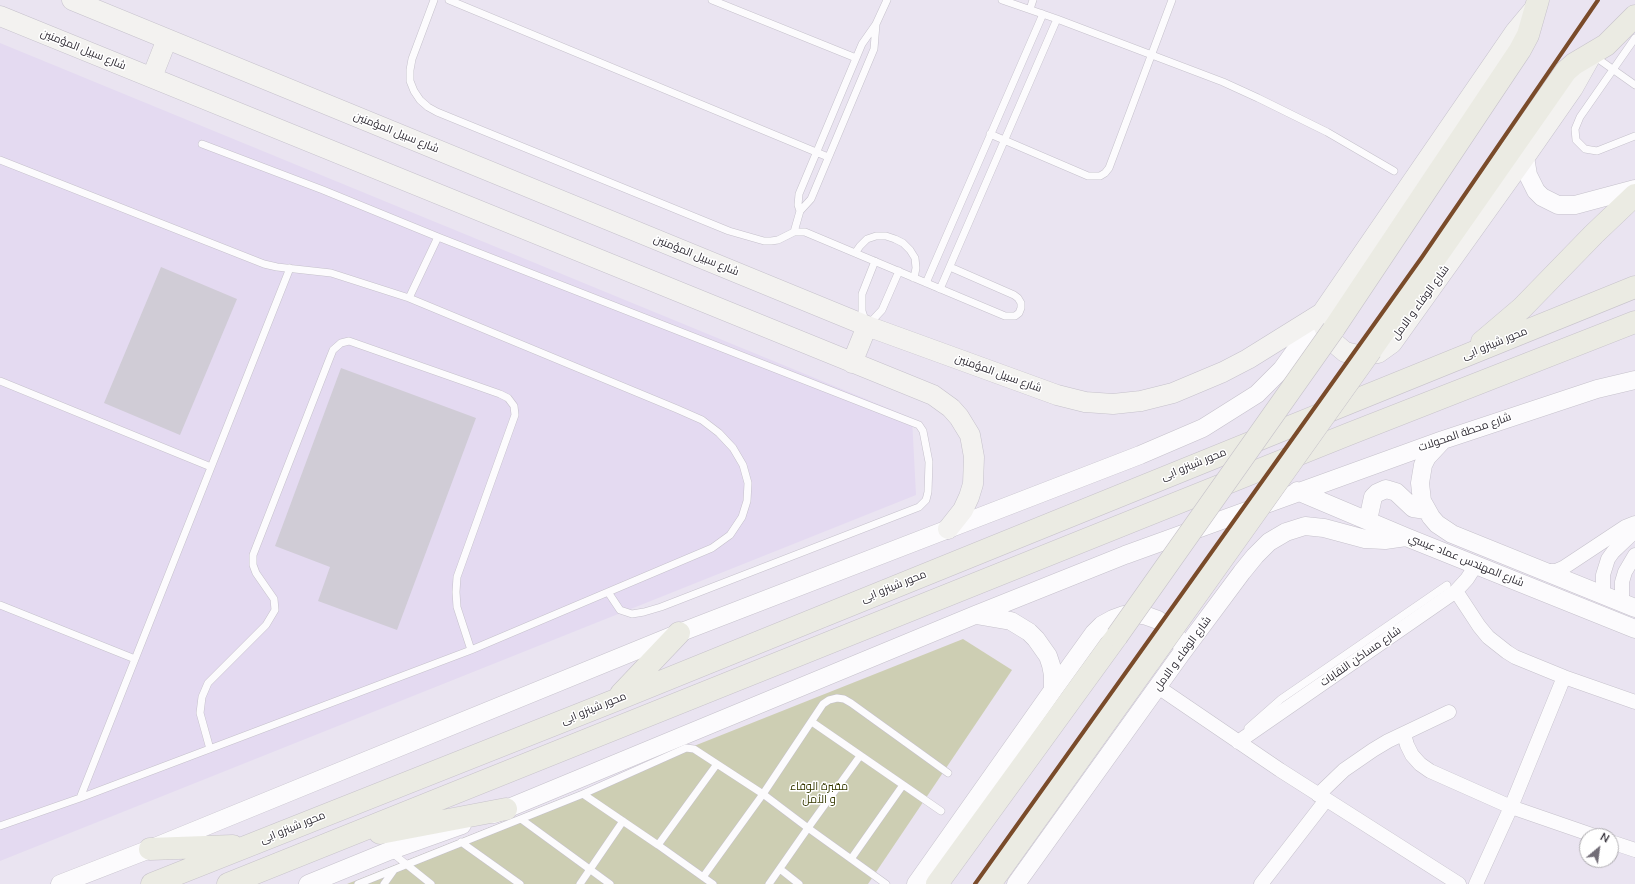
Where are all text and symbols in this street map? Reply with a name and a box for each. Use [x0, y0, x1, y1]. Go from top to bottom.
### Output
street label: شارع سبيل المؤمنين [38, 27, 128, 73]
street label: شارع سبيل المؤمنين [351, 110, 441, 156]
street label: شارع سبيل المؤمنين [651, 233, 741, 279]
street label: شارع الوفاء و الامل [1390, 263, 1452, 343]
street label: محور شينزو ابى [1461, 325, 1529, 363]
street label: شارع سبيل المؤمنين [953, 352, 1043, 396]
street label: شارع محطة المحولات [1417, 411, 1513, 455]
street label: محور شينزو ابى [1160, 446, 1228, 484]
street label: شارع المهندس عماد عيسي [1406, 532, 1526, 590]
street label: محور شينزو ابى [860, 568, 928, 606]
street label: شارع الوفاء و الامل [1152, 614, 1214, 694]
street label: شارع مساكن النقابات [1318, 624, 1404, 690]
street label: محور شينزو ابى [560, 690, 628, 728]
park label: مقبرة الوفاء و الأمل [790, 780, 848, 806]
street label: محور شينزو ابى [259, 809, 327, 847]
north arrow [1579, 828, 1619, 868]
text: N [1597, 829, 1612, 846]

